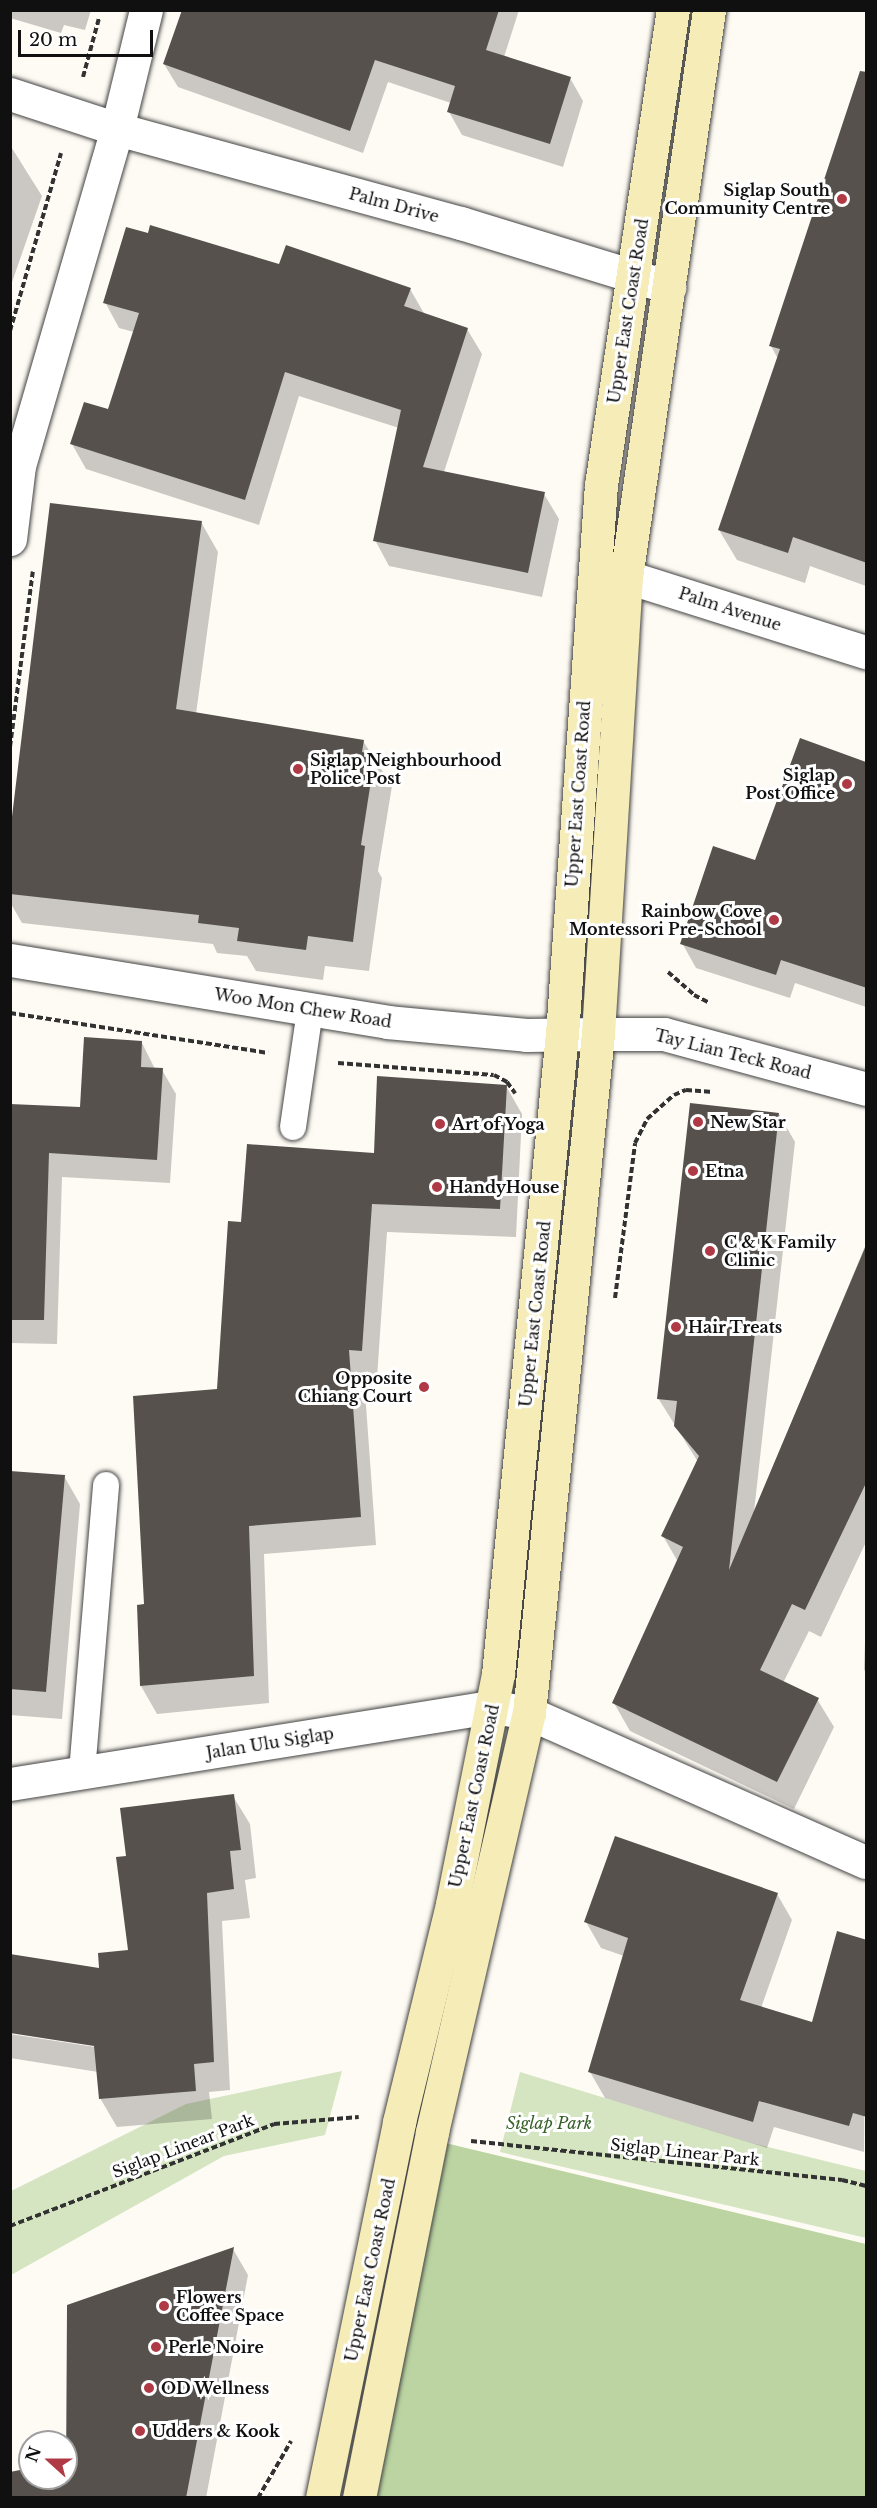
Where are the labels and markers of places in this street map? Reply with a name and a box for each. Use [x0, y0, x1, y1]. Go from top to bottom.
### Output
place label: Siglap South Community Centre [664, 180, 830, 218]
marker: Siglap South Community Centre [835, 192, 849, 206]
place label: Siglap Neighbourhood Police Post [310, 750, 502, 788]
marker: Siglap Neighbourhood Police Post [291, 762, 305, 776]
place label: Siglap Post Office [745, 765, 835, 803]
marker: Siglap Post Office [840, 777, 854, 791]
place label: Rainbow Cove Montessori Pre-School [569, 901, 762, 939]
marker: Rainbow Cove Montessori Pre-School [767, 913, 781, 927]
place label: New Star [710, 1112, 786, 1132]
place label: Art of Yoga [452, 1114, 545, 1134]
marker: New Star [691, 1115, 705, 1129]
marker: Art of Yoga [433, 1117, 447, 1131]
place label: Etna [705, 1161, 744, 1181]
marker: Etna [686, 1164, 700, 1178]
place label: HandyHouse [449, 1177, 559, 1197]
marker: HandyHouse [430, 1180, 444, 1194]
place label: C & K Family Clinic [724, 1232, 836, 1270]
marker: C & K Family Clinic [701, 1242, 719, 1260]
place label: Hair Treats [688, 1317, 783, 1337]
marker: Hair Treats [669, 1320, 683, 1334]
place label: Opposite Chiang Court [298, 1368, 412, 1406]
marker: Opposite Chiang Court [417, 1380, 431, 1394]
place label: Flowers Coffee Space [176, 2287, 284, 2325]
marker: Flowers Coffee Space [157, 2299, 171, 2313]
place label: Perle Noire [168, 2337, 264, 2357]
marker: Perle Noire [149, 2340, 163, 2354]
place label: OD Wellness [161, 2378, 270, 2398]
marker: OD Wellness [142, 2381, 156, 2395]
place label: Udders & Kook [152, 2421, 280, 2441]
marker: Udders & Kook [133, 2424, 147, 2438]

